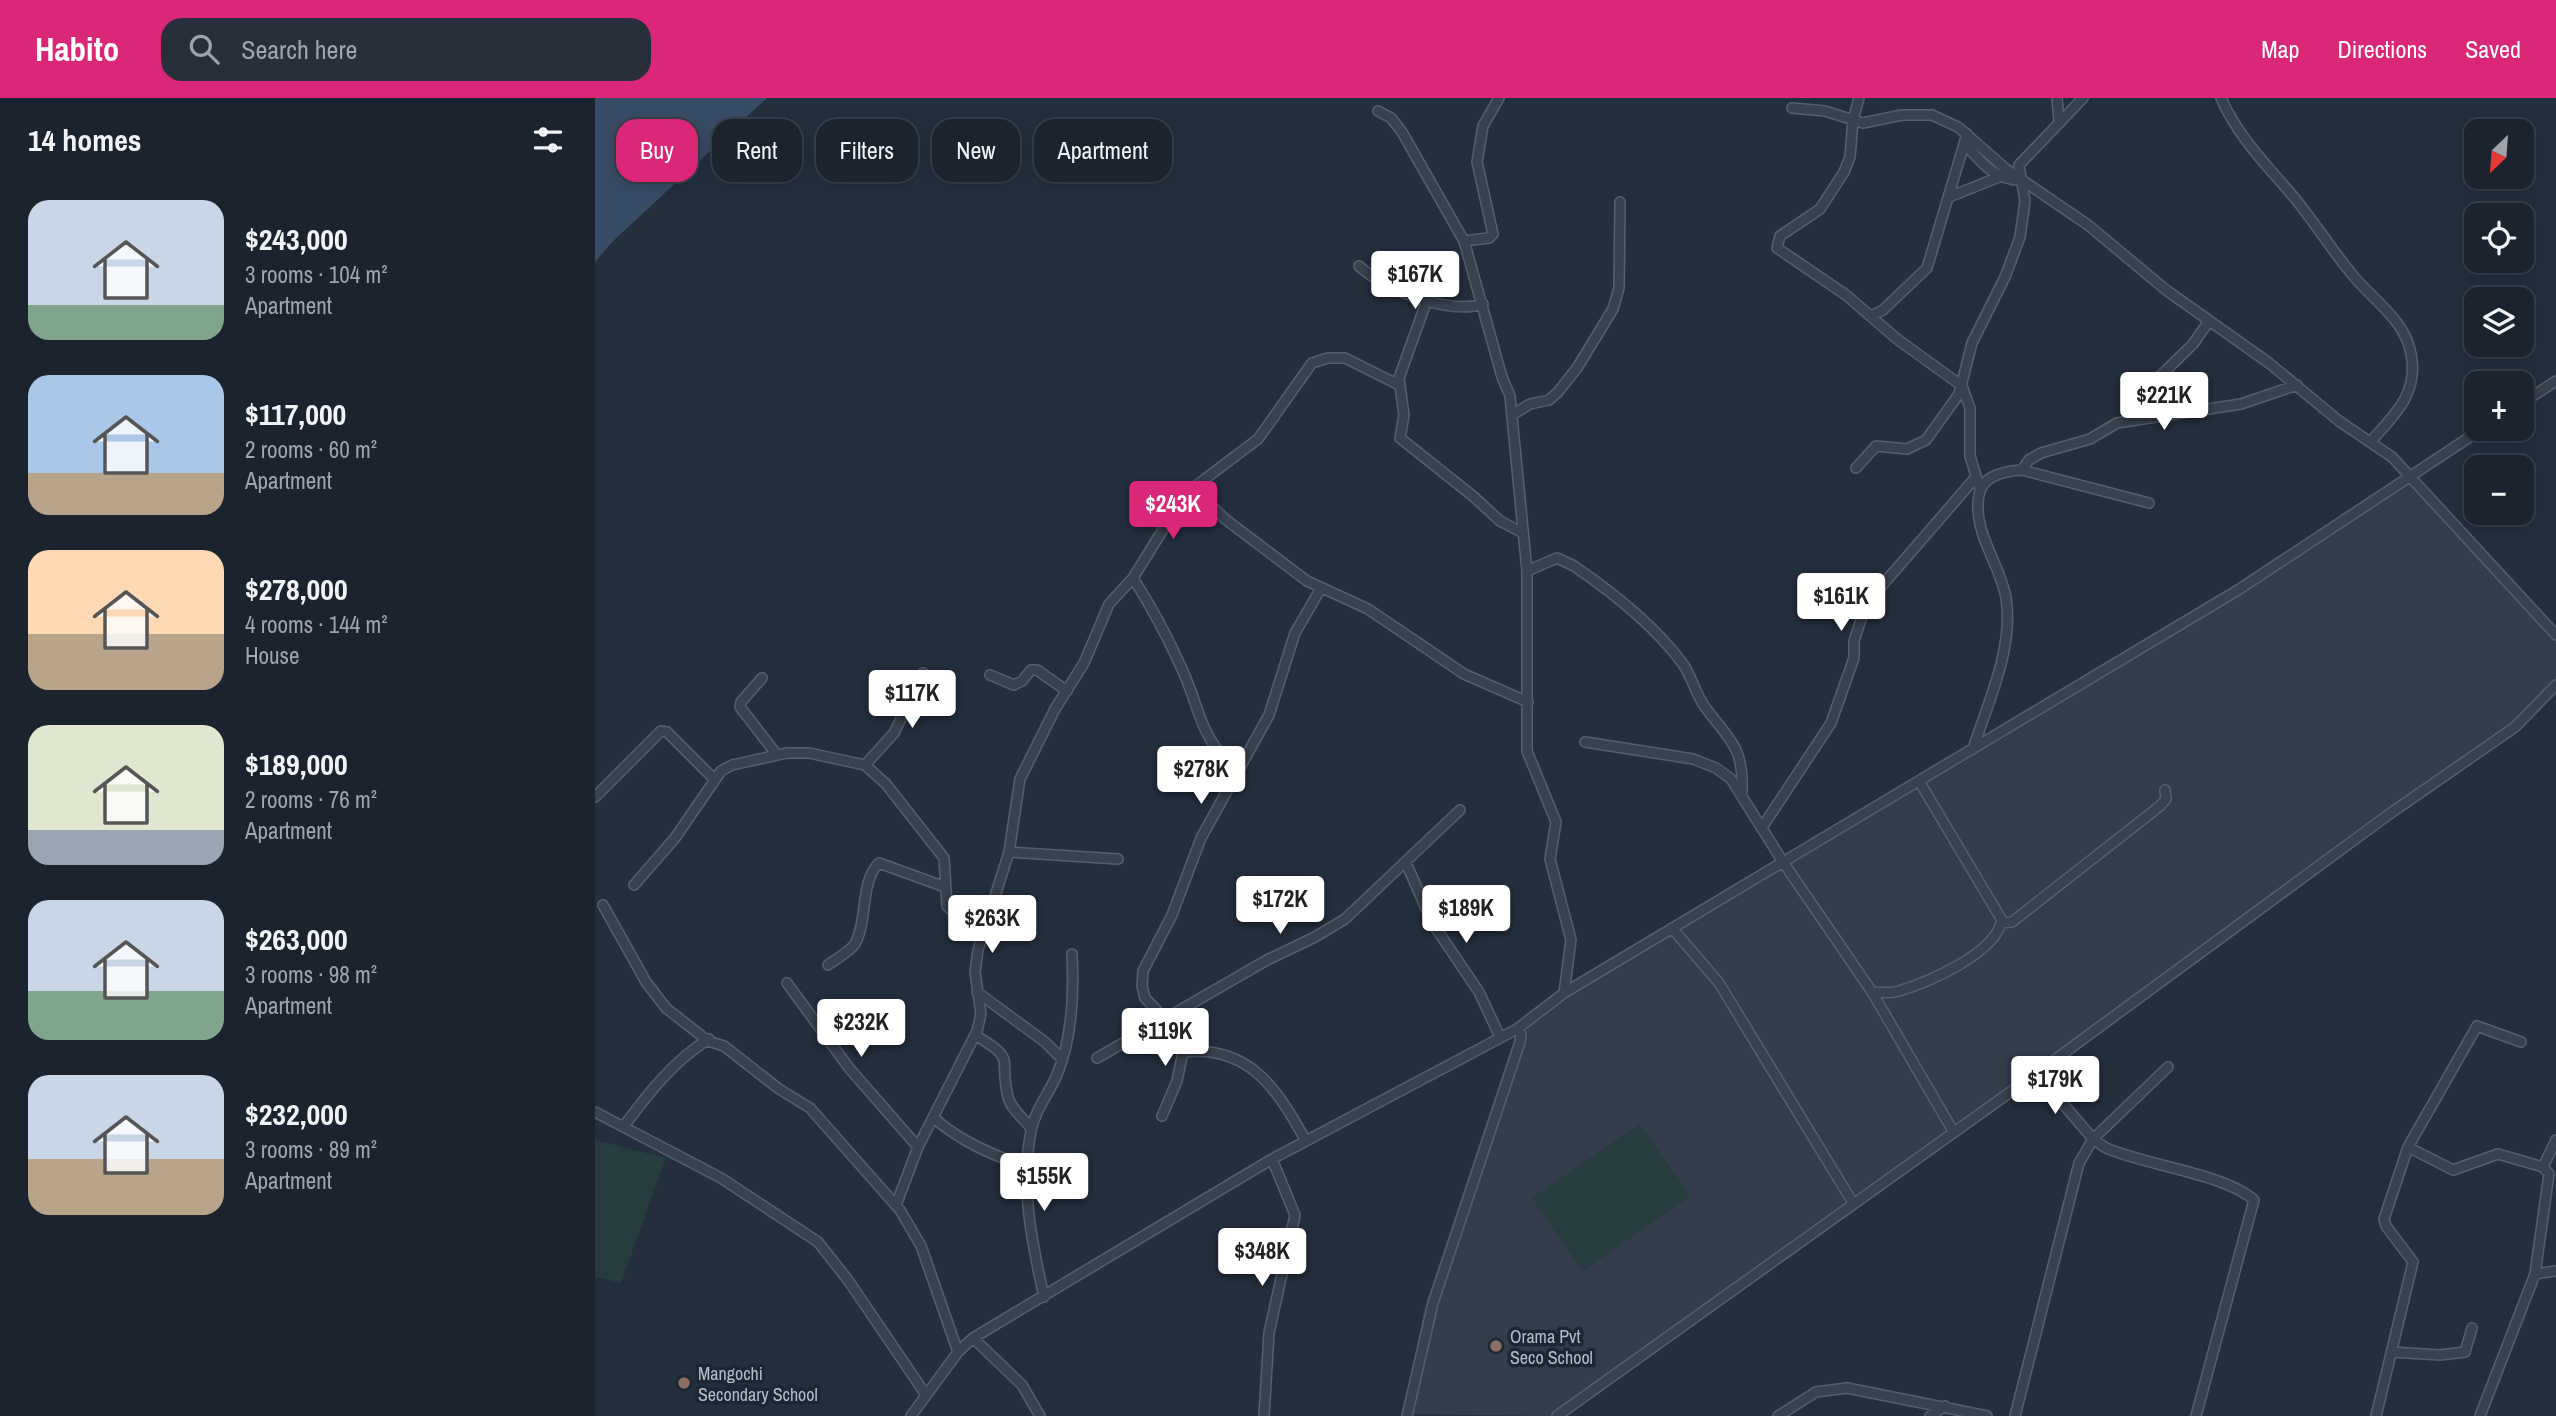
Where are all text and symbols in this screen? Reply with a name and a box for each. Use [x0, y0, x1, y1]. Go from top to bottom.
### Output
search box [161, 18, 651, 81]
text: Habito [35, 27, 119, 71]
icon: search [185, 30, 223, 68]
text: Search here [241, 32, 357, 67]
text: Map [2261, 33, 2299, 65]
text: Directions [2337, 33, 2427, 65]
text: Saved [2465, 33, 2521, 65]
chip: Buy [616, 119, 698, 182]
chip: Rent [712, 119, 802, 182]
chip: Filters [816, 119, 918, 182]
chip: New [932, 119, 1020, 182]
chip: Apartment [1034, 119, 1172, 182]
north arrow [2464, 119, 2534, 189]
map controls [2464, 119, 2534, 525]
text: 14 homes [28, 120, 142, 160]
icon: filters [529, 121, 567, 159]
button: locate [2464, 203, 2534, 273]
text: $243,000 [245, 219, 348, 259]
icon: home [84, 228, 168, 312]
pin: $167K [1366, 252, 1464, 311]
text: $167K [1387, 258, 1443, 289]
text: 3 rooms · 104 m² [245, 259, 388, 290]
button: layers [2464, 287, 2534, 357]
text: Apartment [245, 290, 332, 321]
button: + [2464, 371, 2534, 441]
pin: $221K [2115, 372, 2213, 432]
text: $221K [2136, 379, 2192, 410]
text: $117,000 [245, 394, 346, 434]
icon: home [84, 403, 168, 487]
text: 2 rooms · 60 m² [245, 434, 377, 465]
button: − [2464, 455, 2534, 525]
text: Apartment [245, 465, 332, 496]
pin: $243K [1124, 482, 1222, 541]
text: $243K [1145, 488, 1201, 519]
text: $278,000 [245, 569, 348, 609]
pin: $161K [1792, 574, 1890, 633]
icon: home [84, 578, 168, 662]
text: $161K [1813, 580, 1869, 611]
text: 4 rooms · 144 m² [245, 609, 388, 640]
text: House [245, 640, 300, 671]
pin: $117K [863, 670, 961, 730]
text: $117K [885, 677, 939, 708]
text: $189,000 [245, 744, 348, 784]
pin: $278K [1152, 746, 1250, 806]
icon: home [84, 753, 168, 837]
text: $278K [1173, 753, 1229, 784]
text: 2 rooms · 76 m² [245, 784, 377, 815]
text: Apartment [245, 815, 332, 846]
pin: $172K [1231, 876, 1329, 936]
text: $172K [1252, 883, 1308, 914]
pin: $189K [1417, 886, 1515, 945]
text: $189K [1438, 892, 1494, 923]
pin: $263K [943, 896, 1041, 955]
text: $263K [964, 902, 1020, 933]
text: $263,000 [245, 919, 348, 959]
icon: home [84, 928, 168, 1012]
text: 3 rooms · 98 m² [245, 959, 377, 990]
text: Apartment [245, 990, 332, 1021]
pin: $232K [812, 1000, 910, 1059]
text: $232K [833, 1006, 889, 1037]
pin: $119K [1116, 1009, 1214, 1068]
text: $119K [1138, 1015, 1192, 1046]
pin: $179K [2006, 1056, 2104, 1116]
text: $179K [2027, 1063, 2083, 1094]
text: $232,000 [245, 1094, 348, 1134]
icon: home [84, 1103, 168, 1187]
text: 3 rooms · 89 m² [245, 1134, 377, 1165]
pin: $155K [995, 1154, 1093, 1213]
text: $155K [1016, 1160, 1072, 1191]
text: Apartment [245, 1165, 332, 1196]
pin: $348K [1213, 1228, 1311, 1288]
text: $348K [1234, 1235, 1290, 1266]
place label: Orama Pvt Seco School [1510, 1324, 1593, 1370]
marker: Orama Pvt Seco School [1488, 1338, 1504, 1354]
place label: Mangochi Secondary School [698, 1361, 818, 1407]
marker: Mangochi Secondary School [676, 1375, 692, 1391]

